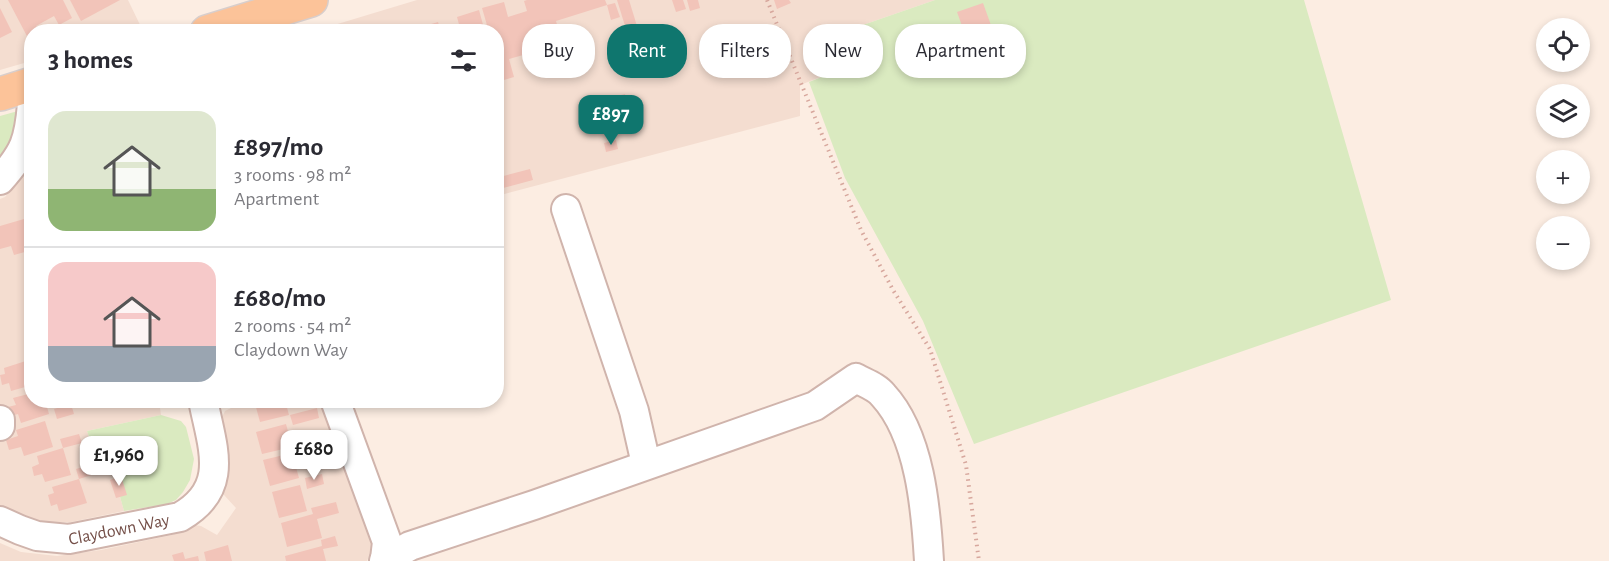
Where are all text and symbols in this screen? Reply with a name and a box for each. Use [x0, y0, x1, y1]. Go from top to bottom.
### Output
map controls [1536, 18, 1590, 270]
button: locate [1536, 18, 1590, 72]
chip: Buy [522, 24, 595, 78]
chip: Rent [607, 24, 687, 78]
chip: Filters [699, 24, 791, 78]
chip: New [803, 24, 883, 78]
chip: Apartment [895, 24, 1026, 78]
icon: filters [447, 44, 480, 77]
text: 3 homes [48, 47, 133, 73]
button: layers [1536, 84, 1590, 138]
pin: £897 [575, 95, 647, 146]
text: £897 [592, 104, 630, 124]
text: £897/mo [234, 134, 323, 160]
icon: home [96, 135, 168, 207]
button: + [1536, 150, 1590, 204]
text: 3 rooms · 98 m² [234, 165, 351, 185]
text: Apartment [234, 189, 319, 209]
button: − [1536, 216, 1590, 270]
text: £680/mo [234, 285, 326, 311]
icon: home [96, 286, 168, 358]
text: 2 rooms · 54 m² [234, 316, 351, 336]
text: Claydown Way [234, 340, 348, 360]
pin: £680 [278, 430, 350, 481]
pin: £1,960 [70, 436, 168, 487]
text: £680 [295, 439, 333, 459]
text: £1,960 [94, 445, 144, 465]
street label: Claydown Way [67, 511, 171, 549]

